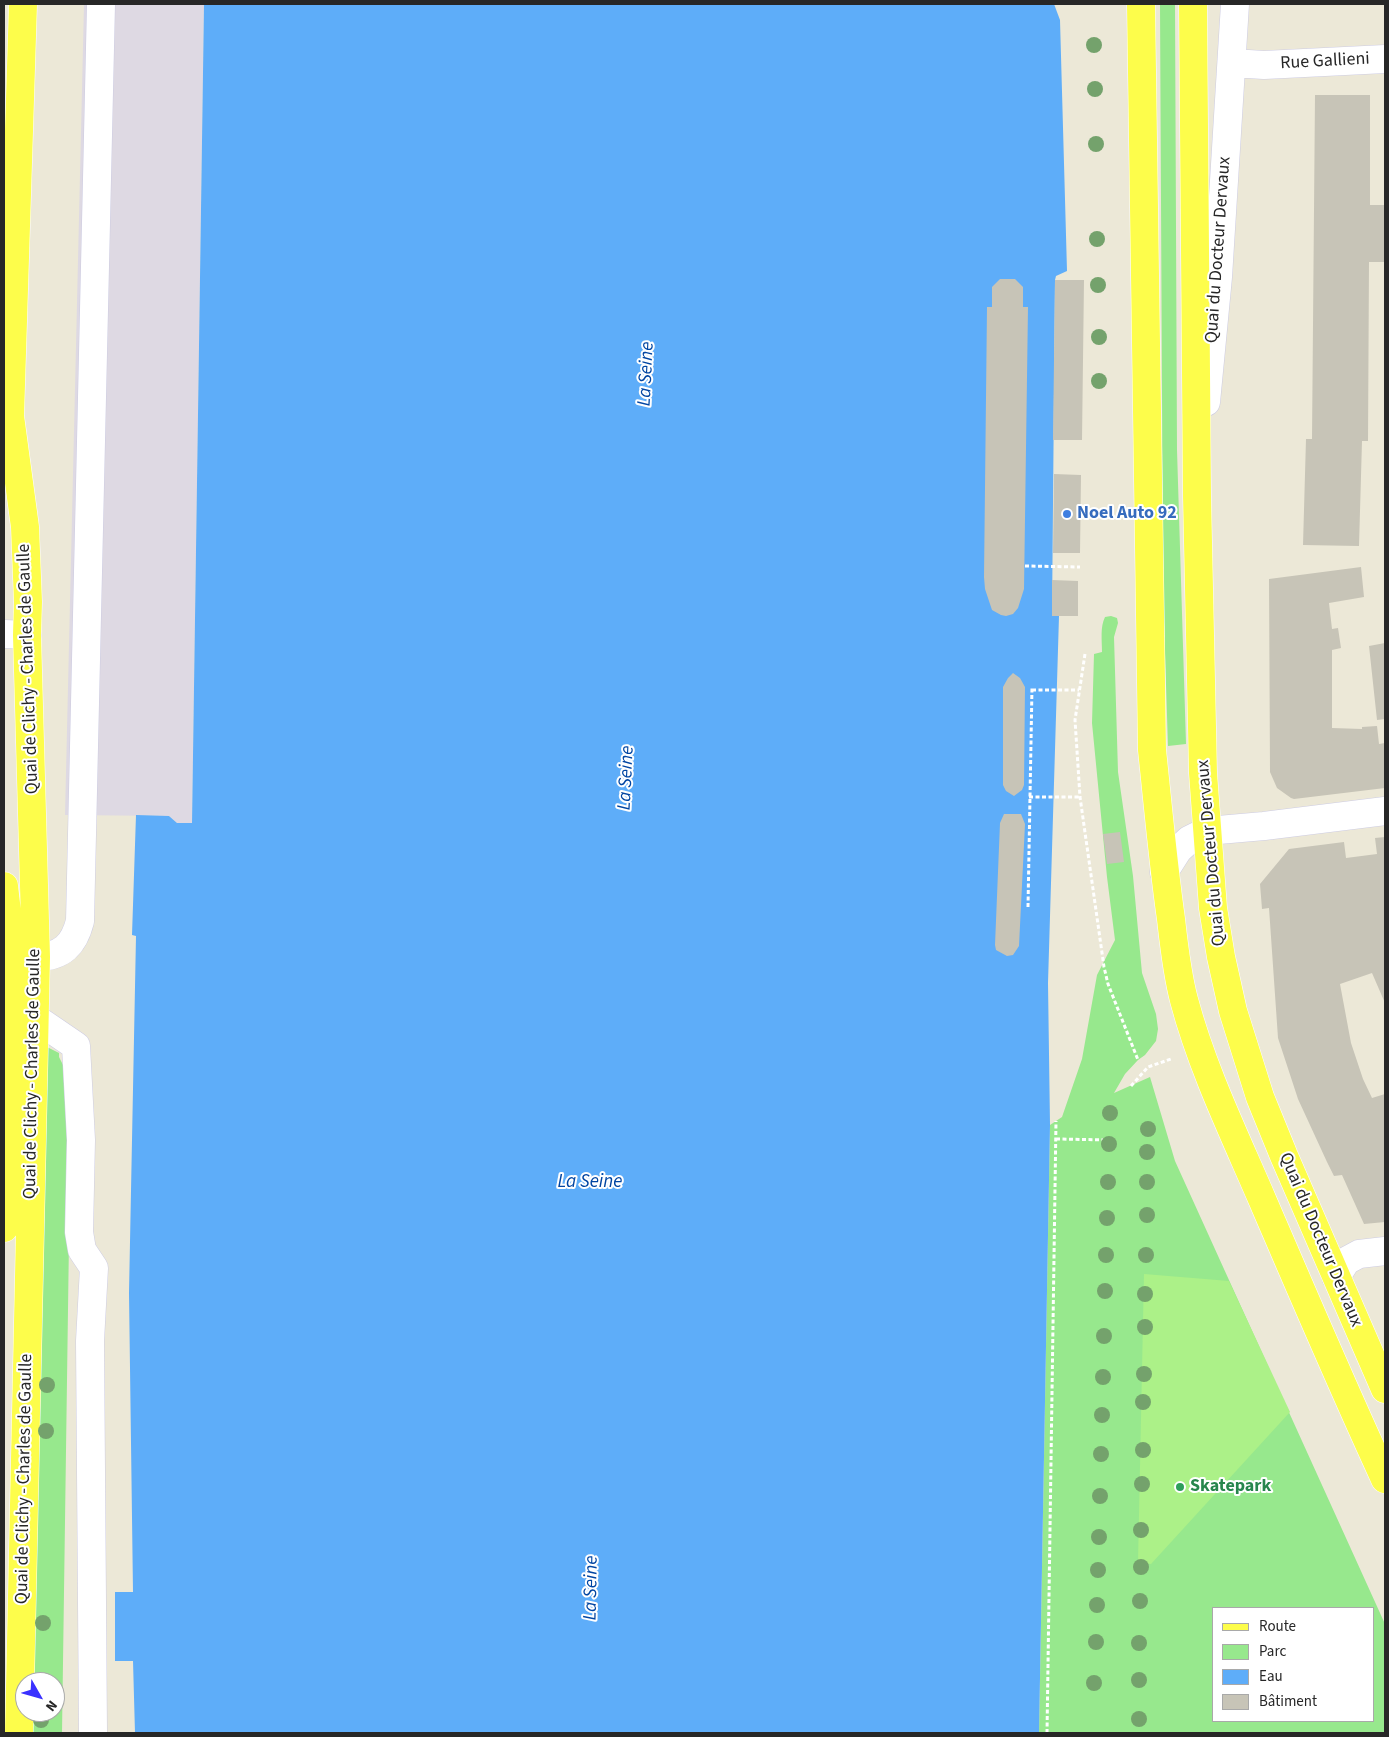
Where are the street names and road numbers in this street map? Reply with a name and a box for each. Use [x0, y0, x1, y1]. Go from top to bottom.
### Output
street label: Rue Gallieni [1280, 49, 1370, 75]
street label: Quai du Docteur Dervaux [1202, 156, 1236, 344]
street label: Quai de Clichy - Charles de Gaulle [14, 543, 44, 795]
street label: Quai du Docteur Dervaux [1193, 759, 1231, 947]
street label: Quai de Clichy - Charles de Gaulle [20, 949, 46, 1199]
street label: Quai du Docteur Dervaux [1274, 1150, 1366, 1330]
street label: Quai de Clichy - Charles de Gaulle [12, 1354, 38, 1604]

